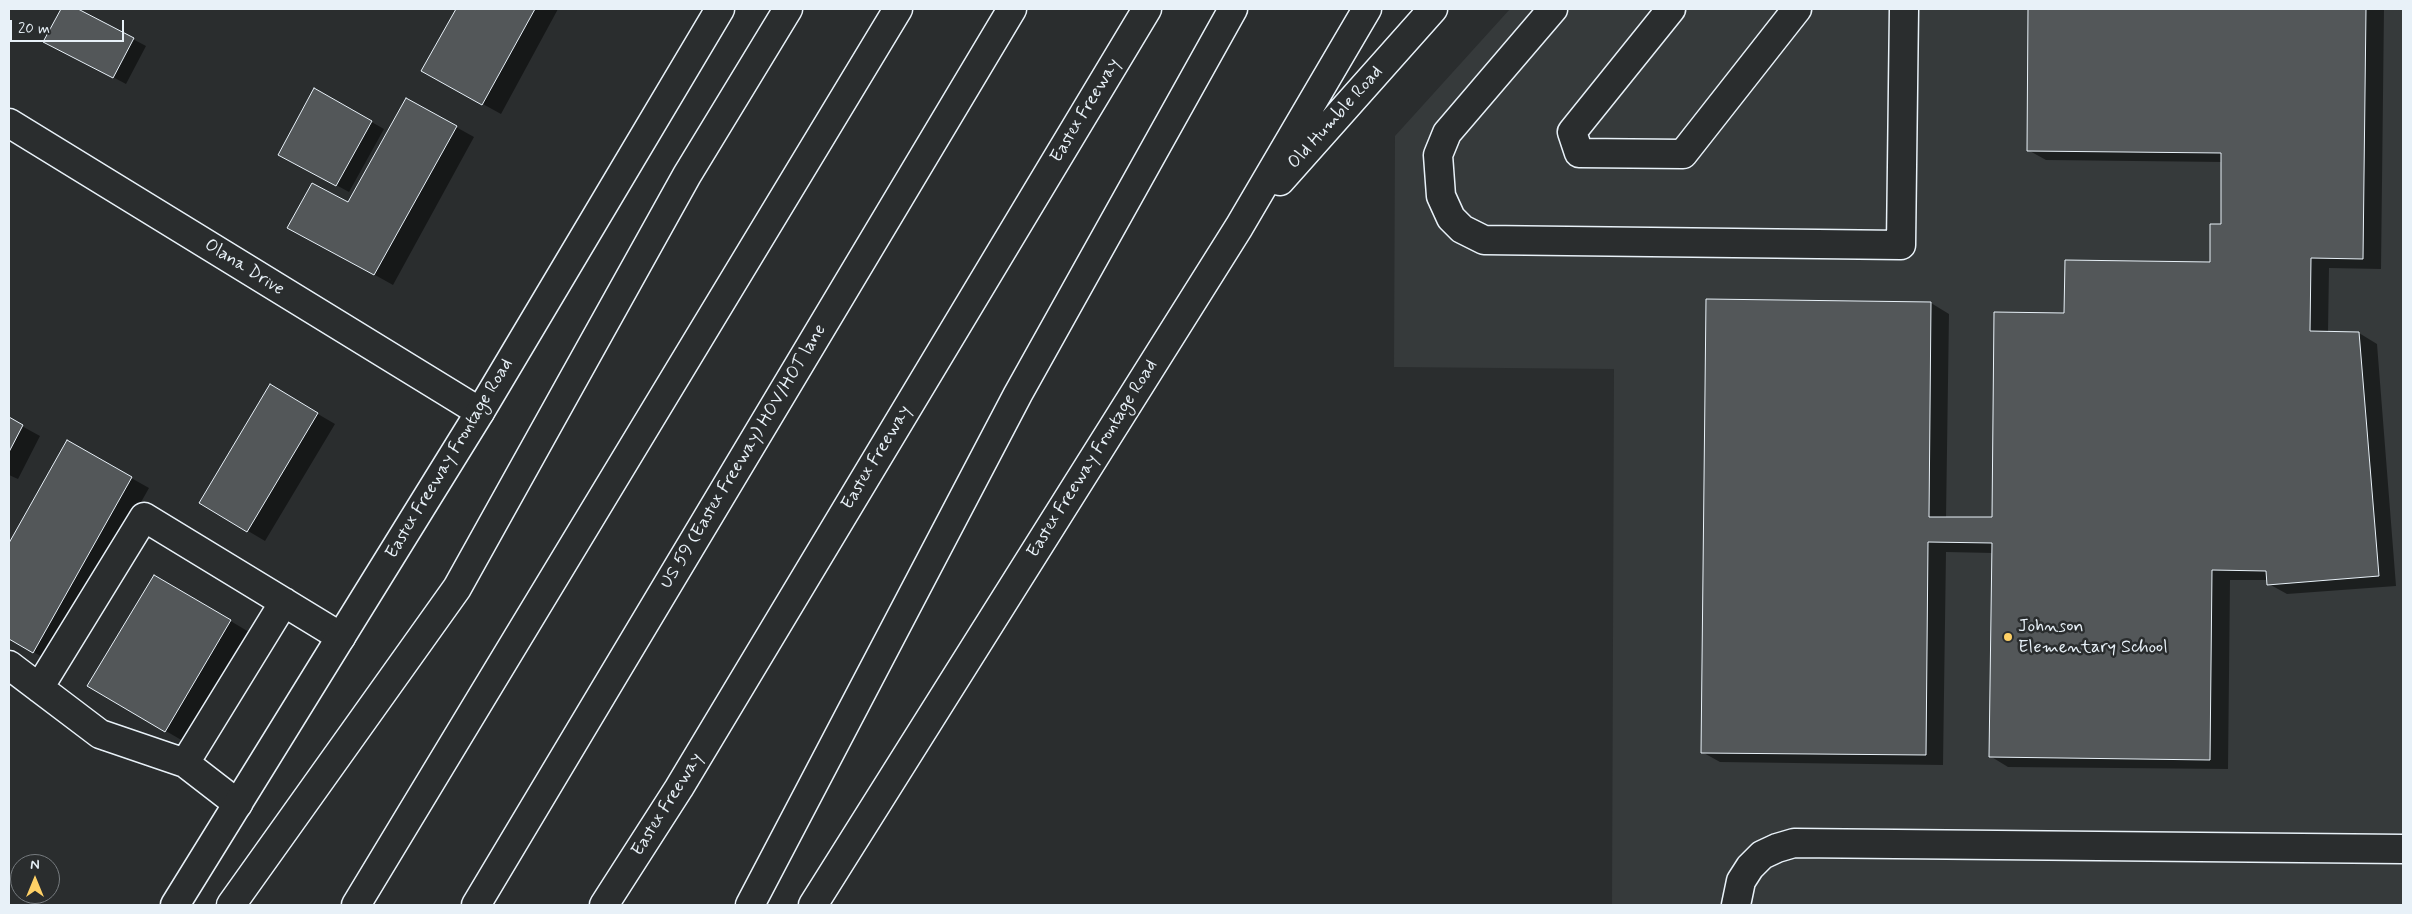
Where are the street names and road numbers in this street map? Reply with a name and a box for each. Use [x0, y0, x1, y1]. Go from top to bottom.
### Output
street label: Eastex Freeway [1046, 55, 1126, 167]
street label: Old Humble Road [1284, 62, 1388, 174]
street label: Olana Drive [200, 235, 288, 301]
street label: US 59 (Eastex Freeway) HOV/HOT lane [656, 321, 832, 593]
street label: Eastex Freeway Frontage Road [382, 355, 518, 563]
street label: Eastex Freeway Frontage Road [1023, 356, 1163, 562]
street label: Eastex Freeway [837, 402, 917, 514]
street label: Eastex Freeway [628, 749, 708, 861]

